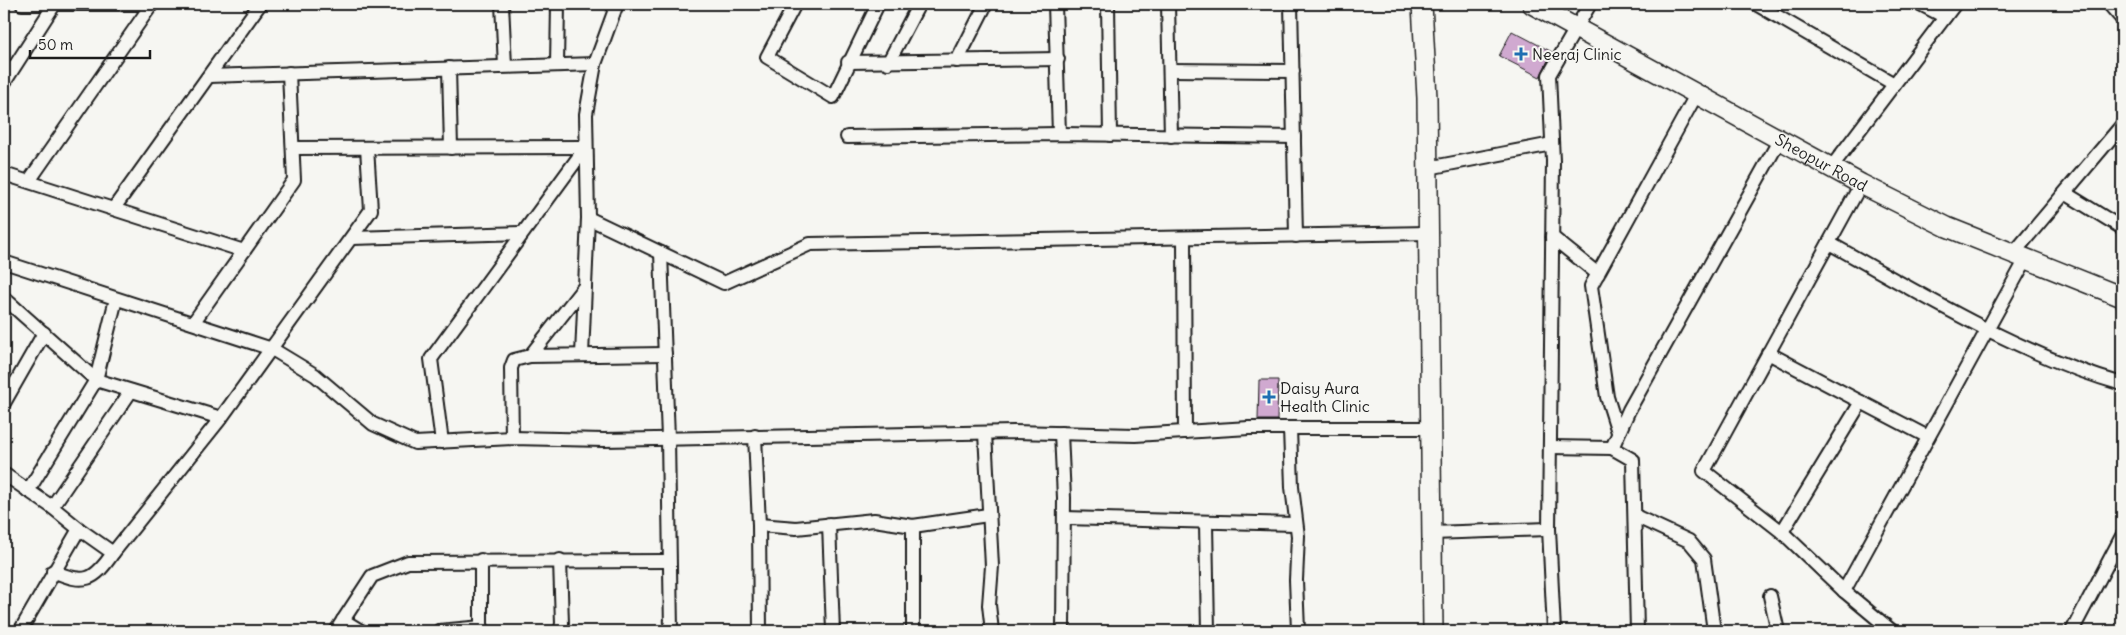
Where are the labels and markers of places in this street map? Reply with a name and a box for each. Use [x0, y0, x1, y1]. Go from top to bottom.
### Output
place label: Neeraj Clinic [1532, 44, 1622, 64]
marker: Neeraj Clinic [1514, 47, 1528, 61]
place label: Daisy Aura Health Clinic [1280, 378, 1370, 416]
marker: Daisy Aura Health Clinic [1262, 390, 1276, 404]

